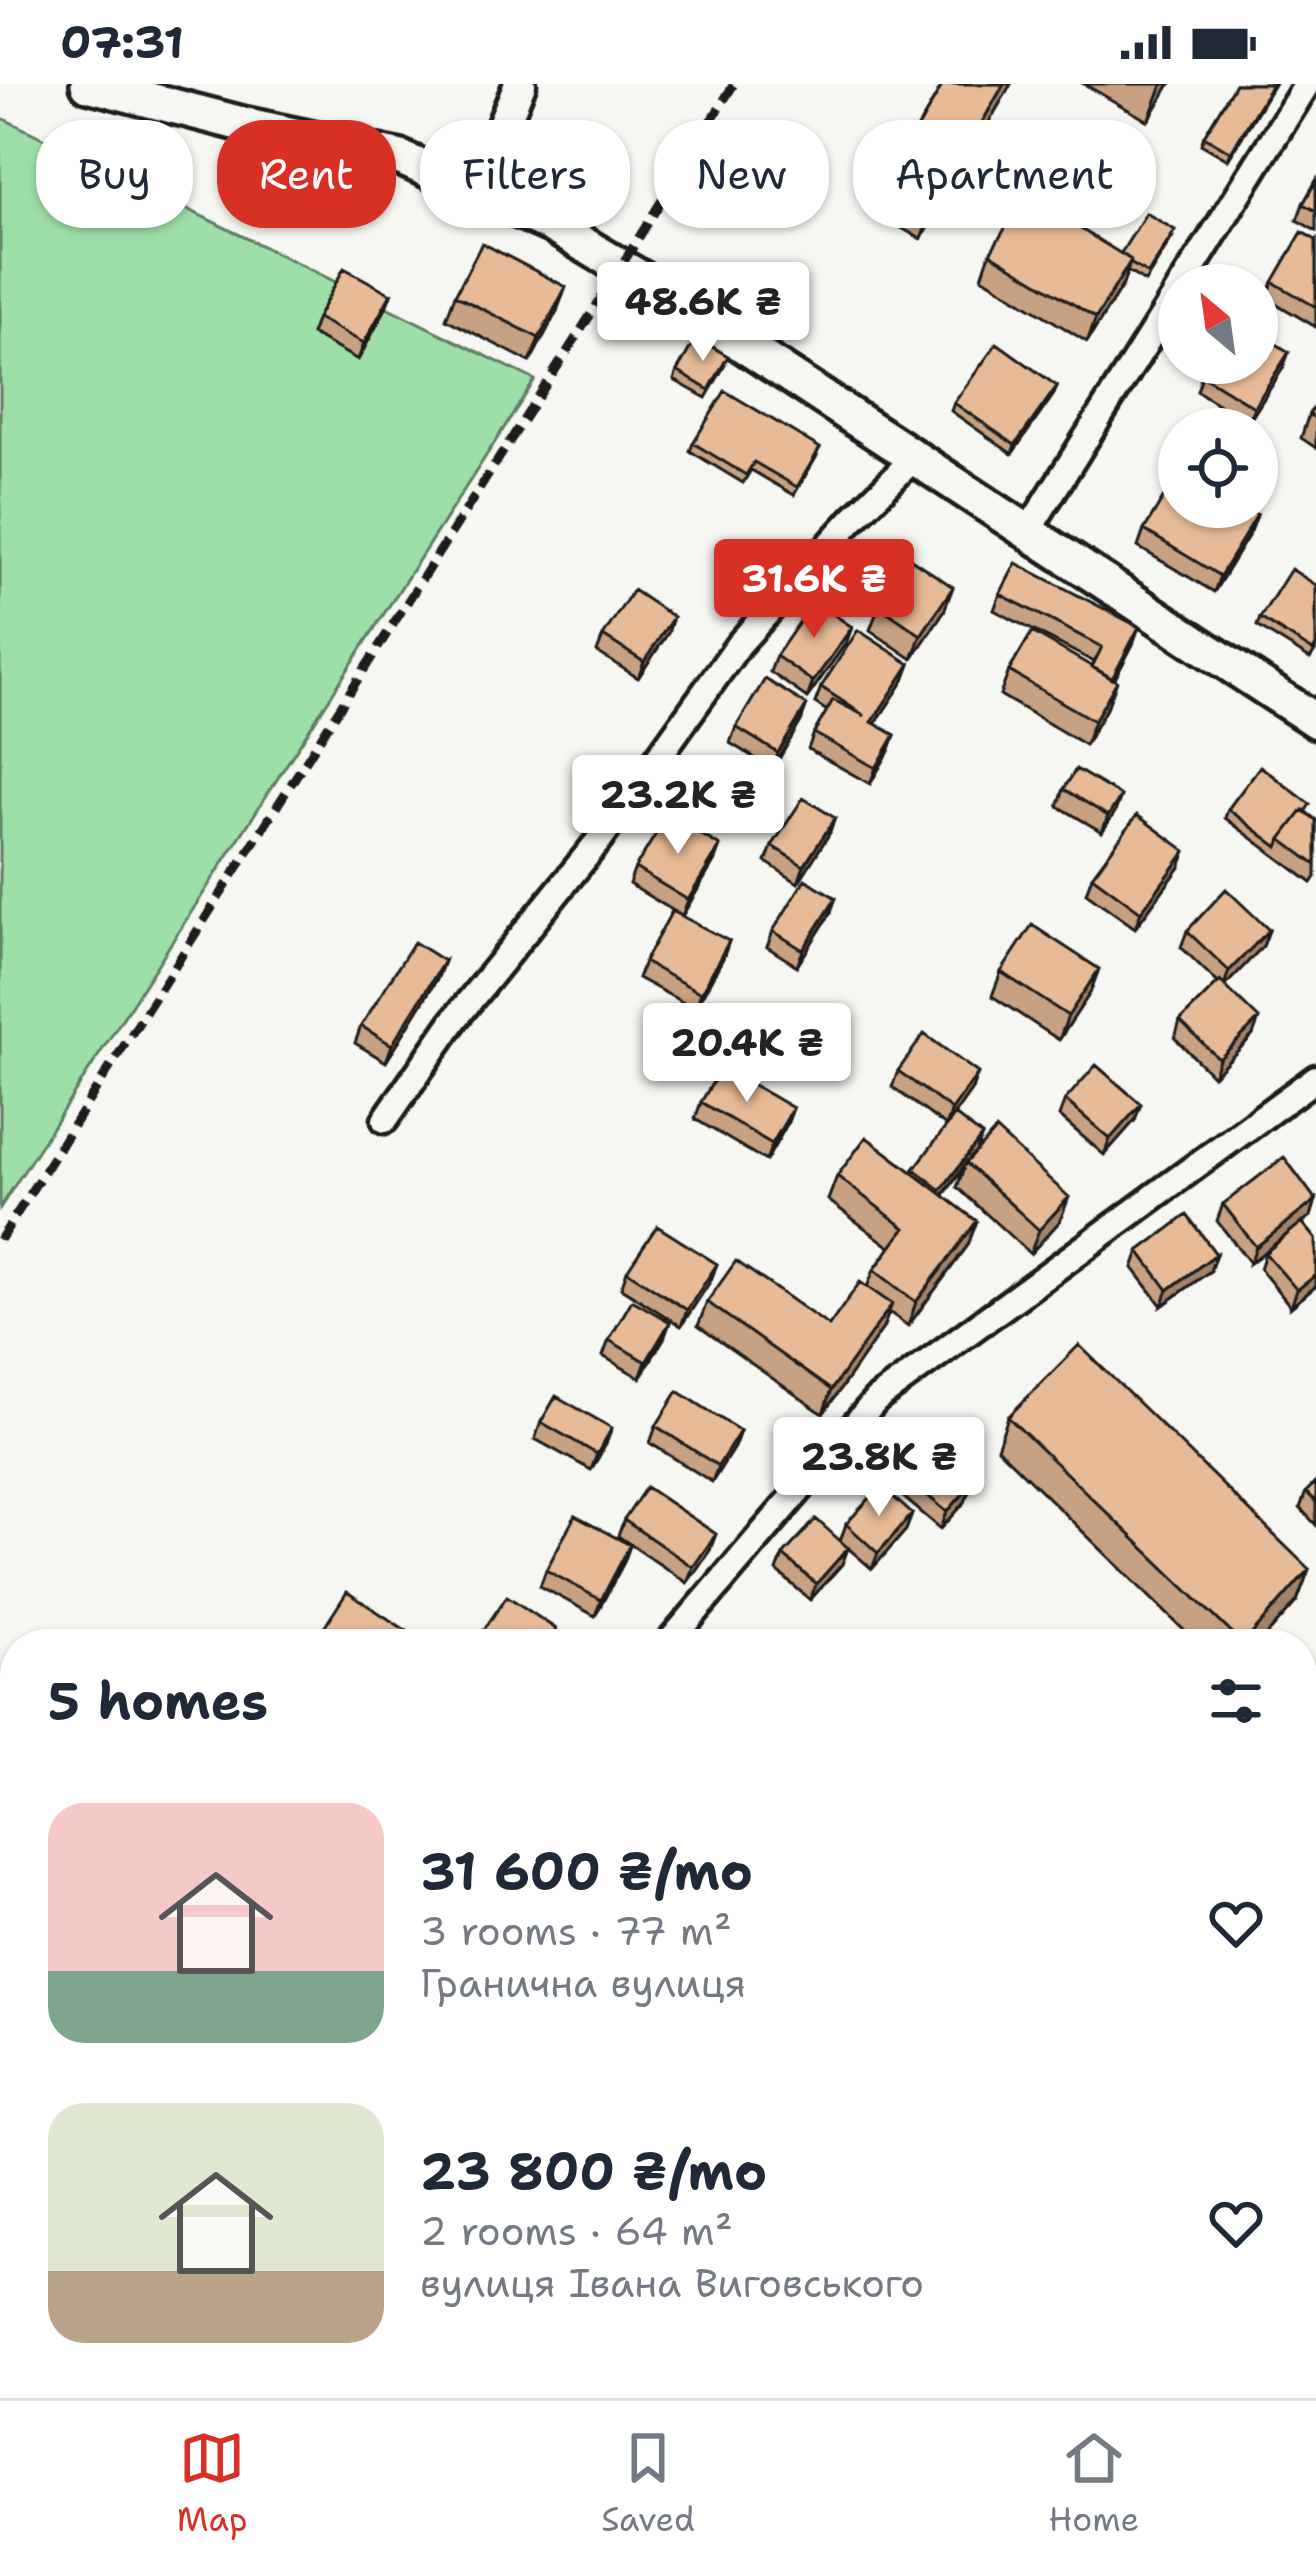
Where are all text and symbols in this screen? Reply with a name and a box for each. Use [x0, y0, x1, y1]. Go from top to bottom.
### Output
text: 07:31 [60, 12, 184, 72]
chip: Buy [36, 120, 193, 228]
chip: Rent [217, 120, 396, 228]
chip: Filters [420, 120, 630, 228]
chip: New [654, 120, 829, 228]
chip: Apartment [853, 120, 1156, 228]
pin: 48.6K ₴ [592, 262, 814, 364]
north arrow [1158, 264, 1278, 384]
map controls [1158, 264, 1278, 528]
text: 48.6K ₴ [624, 275, 782, 327]
button: locate [1158, 408, 1278, 528]
pin: 31.6K ₴ [703, 539, 925, 641]
text: 31.6K ₴ [741, 552, 887, 604]
pin: 23.2K ₴ [567, 755, 789, 857]
text: 23.2K ₴ [599, 768, 757, 820]
pin: 20.4K ₴ [636, 1003, 858, 1105]
text: 20.4K ₴ [670, 1016, 824, 1068]
pin: 23.8K ₴ [768, 1417, 990, 1519]
text: 23.8K ₴ [800, 1430, 958, 1482]
text: 5 homes [48, 1667, 268, 1735]
icon: filters [1203, 1668, 1269, 1734]
text: 31 600 ₴/mo [420, 1837, 753, 1905]
icon: home [144, 1851, 288, 1995]
icon: heart [1203, 1890, 1269, 1956]
text: 3 rooms · 77 m² [420, 1905, 732, 1957]
text: Гранична вулиця [420, 1957, 746, 2009]
text: 23 800 ₴/mo [420, 2137, 767, 2205]
icon: home [144, 2151, 288, 2295]
icon: heart [1203, 2190, 1269, 2256]
text: 2 rooms · 64 m² [420, 2205, 733, 2257]
text: вулиця Івана Виговського [420, 2257, 924, 2309]
tab: Map [177, 2425, 248, 2542]
tab: Saved [601, 2425, 695, 2542]
tab: Home [1048, 2425, 1139, 2542]

